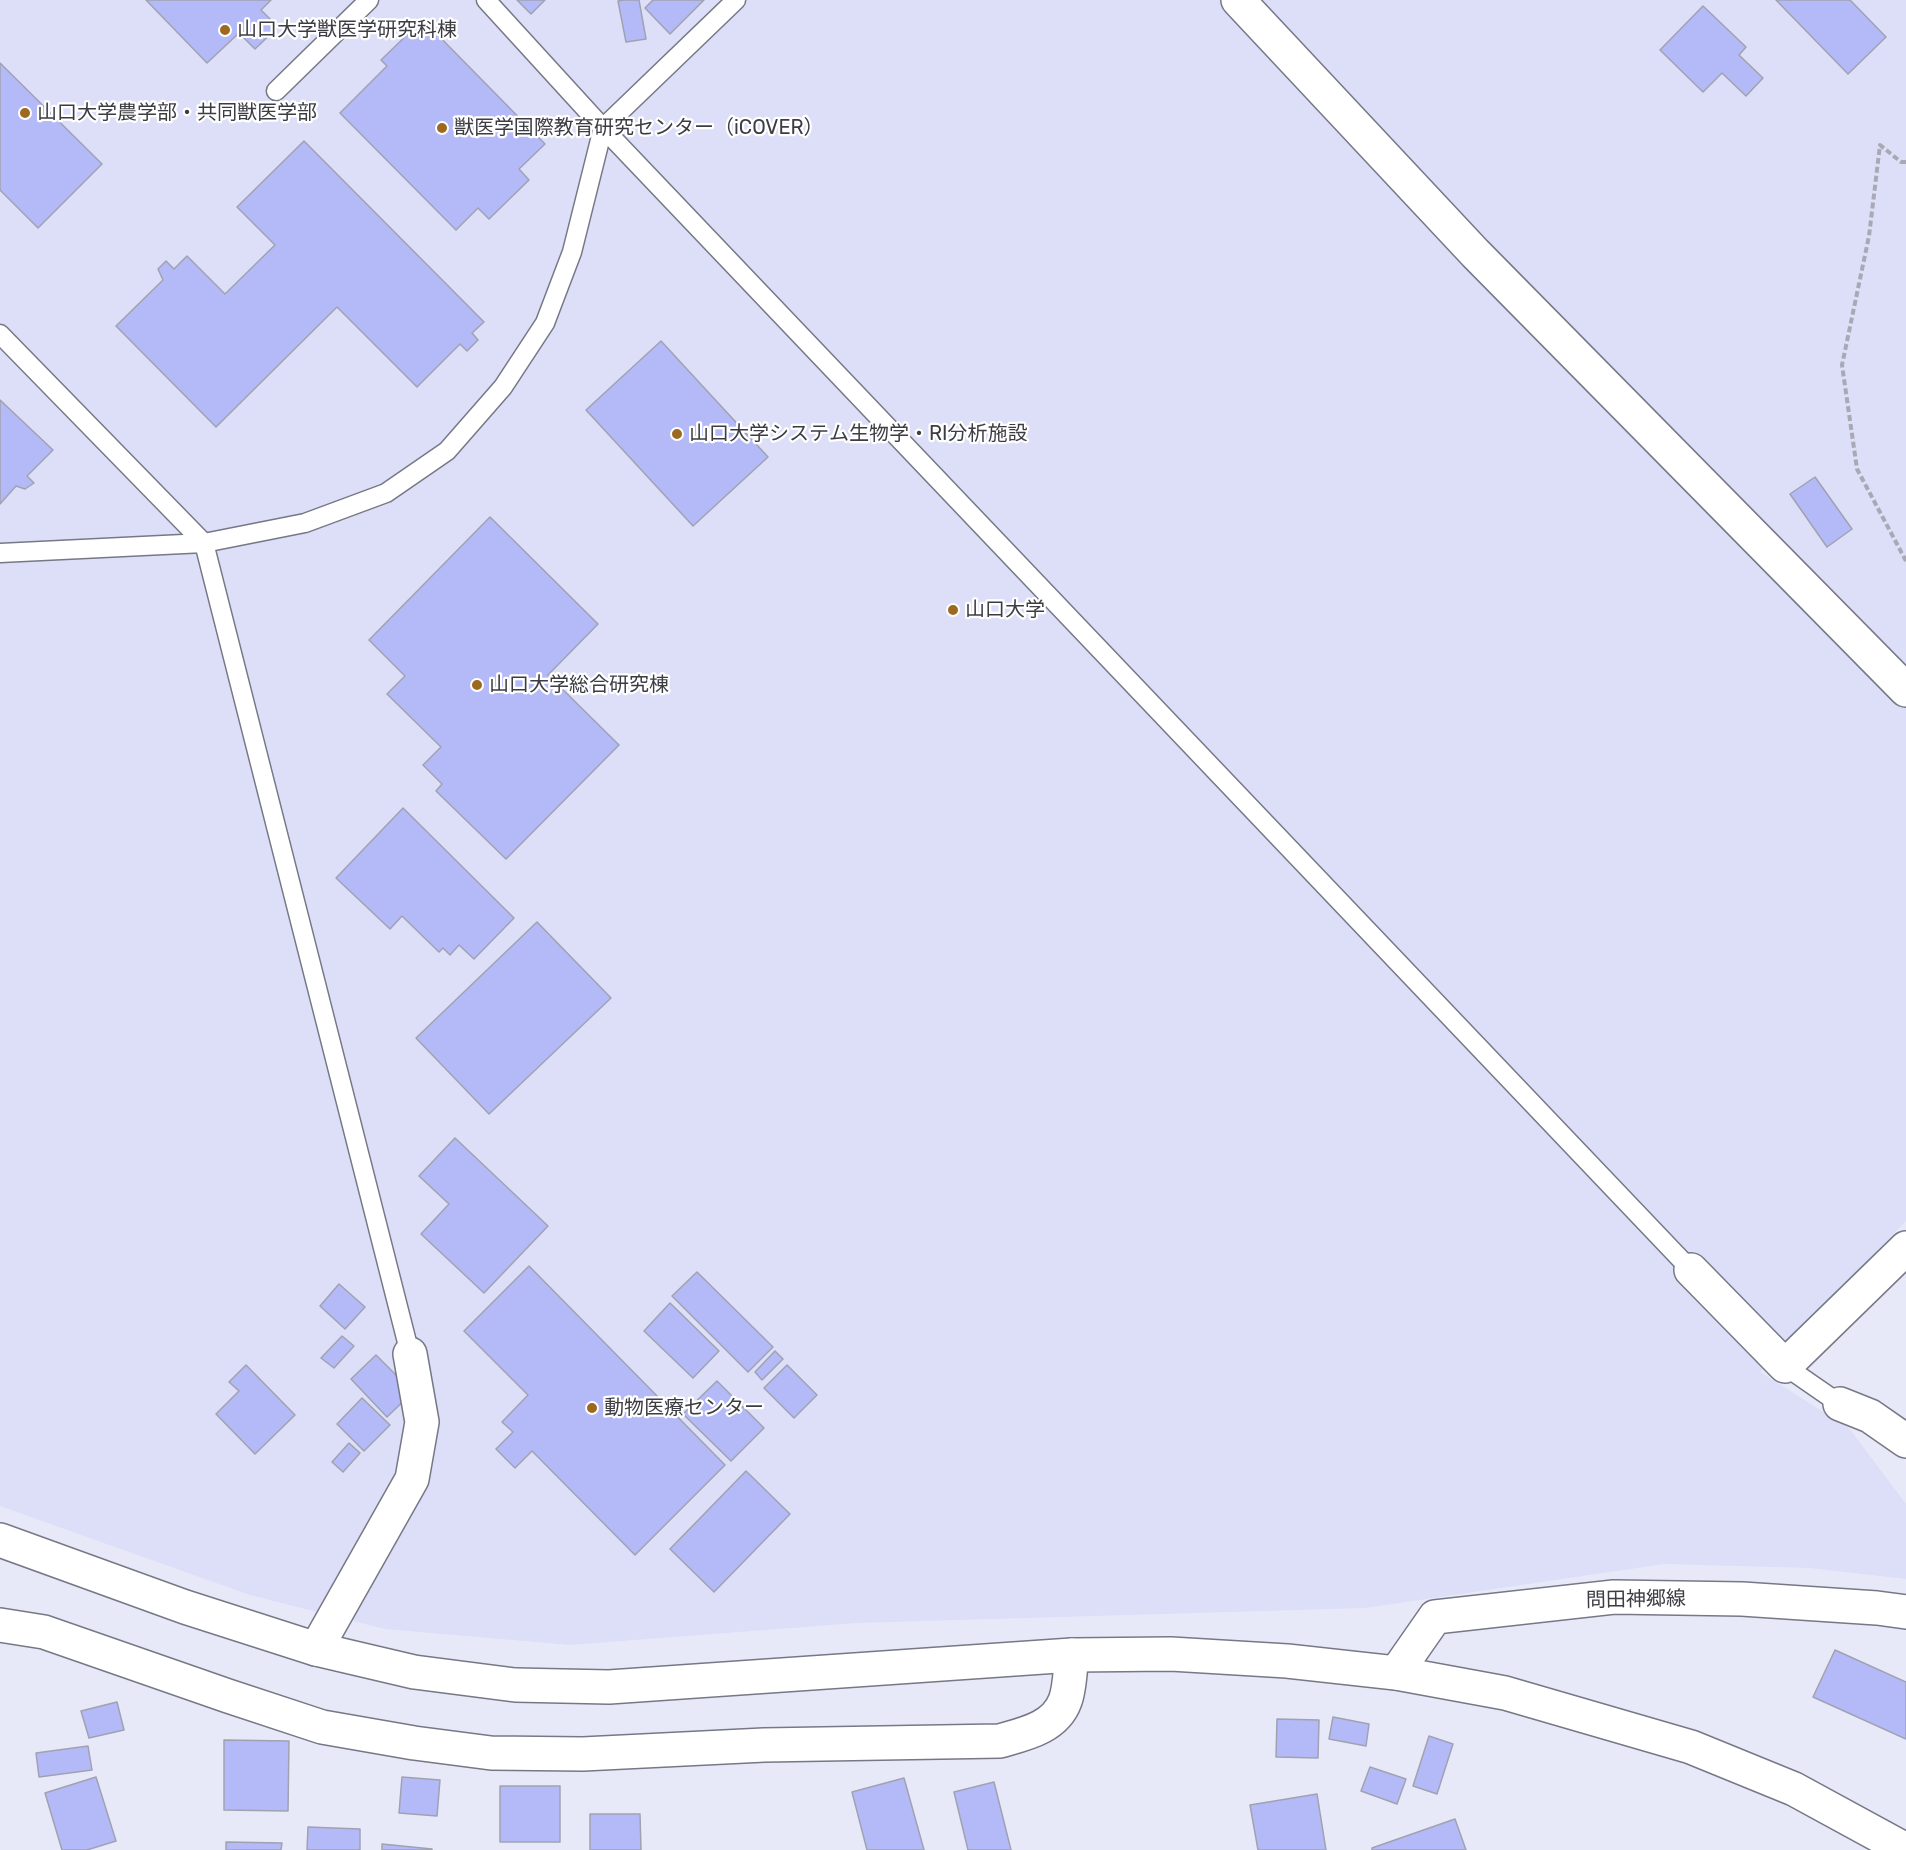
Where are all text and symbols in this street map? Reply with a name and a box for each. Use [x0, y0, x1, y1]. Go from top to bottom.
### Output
place label: 山口大学獣医学研究科棟 [237, 18, 457, 42]
marker: 山口大学獣医学研究科棟 [218, 23, 232, 37]
place label: 山口大学農学部・共同獣医学部 [37, 101, 317, 125]
marker: 山口大学農学部・共同獣医学部 [18, 106, 32, 120]
place label: 獣医学国際教育研究センター（iCOVER） [454, 116, 824, 140]
marker: 獣医学国際教育研究センター（iCOVER） [435, 121, 449, 135]
place label: 山口大学システム生物学・RI分析施設 [689, 422, 1028, 446]
marker: 山口大学システム生物学・RI分析施設 [670, 427, 684, 441]
place label: 山口大学 [965, 598, 1045, 622]
marker: 山口大学 [946, 603, 960, 617]
place label: 山口大学総合研究棟 [489, 673, 669, 697]
marker: 山口大学総合研究棟 [470, 678, 484, 692]
place label: 動物医療センター [604, 1396, 764, 1420]
marker: 動物医療センター [585, 1401, 599, 1415]
street label: 問田神郷線 [1586, 1587, 1686, 1613]

